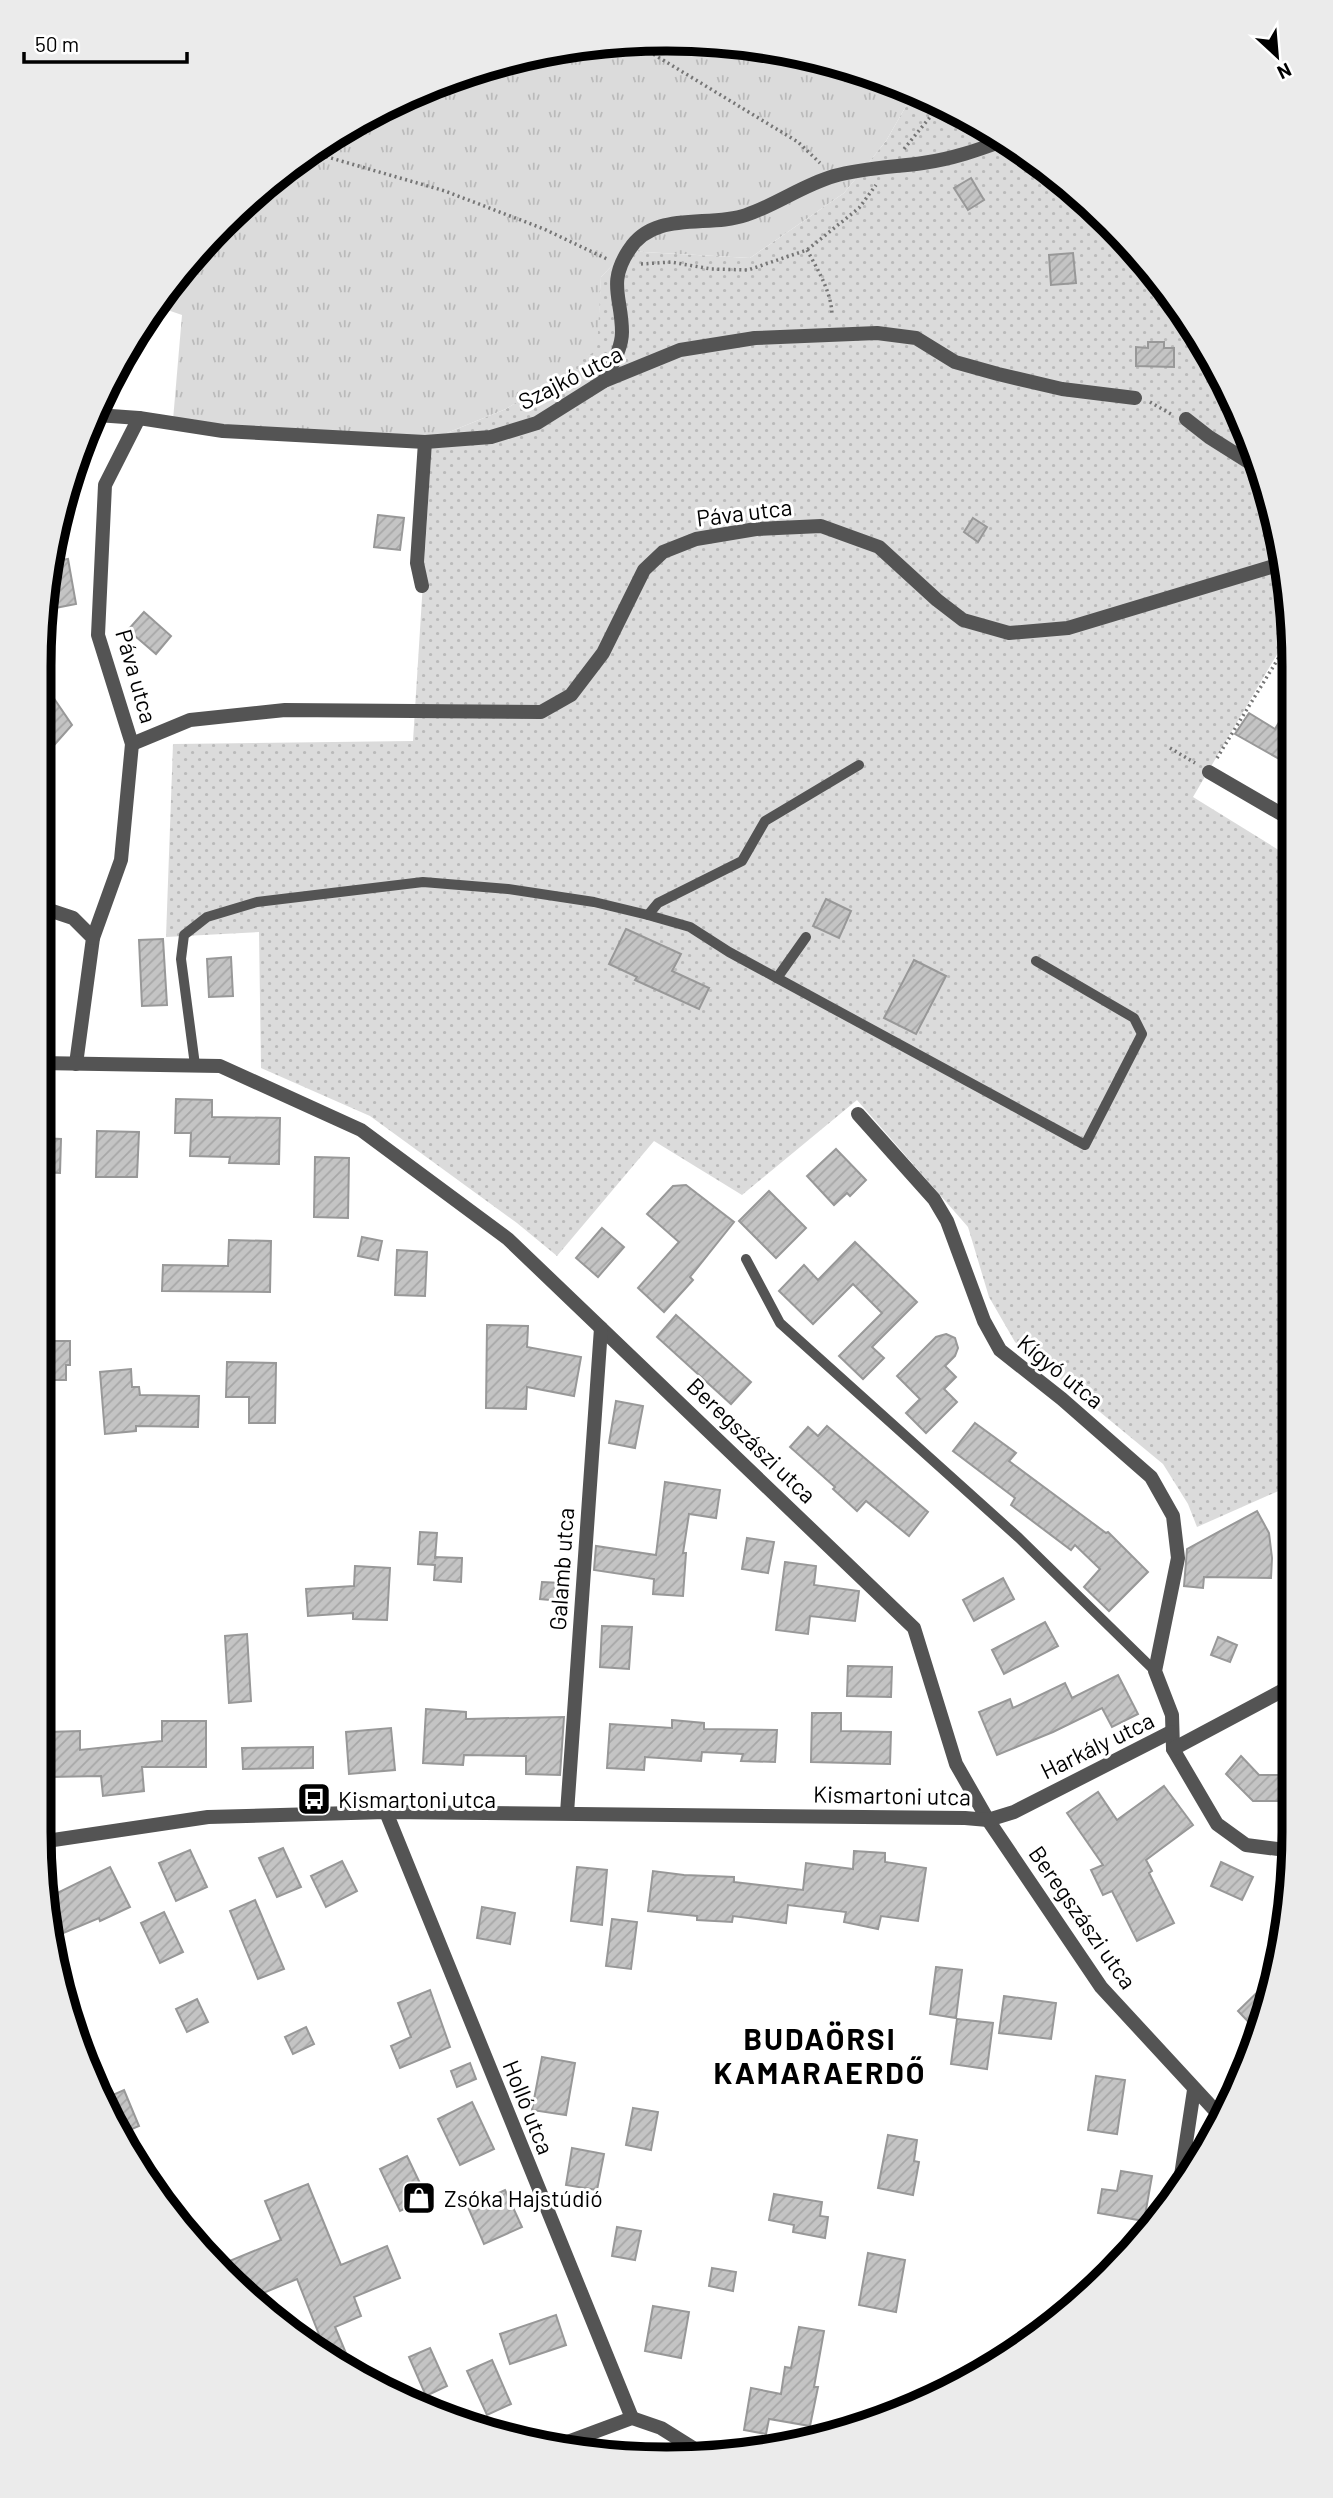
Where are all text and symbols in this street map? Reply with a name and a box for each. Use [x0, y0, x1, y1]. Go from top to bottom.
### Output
scale bar [24, 21, 187, 65]
north arrow [1242, 21, 1312, 91]
text: 50 m [35, 31, 79, 56]
text: N [1274, 59, 1295, 85]
street label: Szajkó utca [513, 339, 627, 415]
street label: Páva utca [695, 492, 793, 532]
street label: Páva utca [110, 626, 164, 726]
street label: Kígyó utca [1012, 1328, 1110, 1414]
street label: Beregszászi utca [682, 1372, 822, 1508]
street label: Galamb utca [543, 1507, 579, 1631]
street label: Harkály utca [1036, 1706, 1158, 1784]
bus stop icon: Kismartoni utca [295, 1780, 333, 1818]
street label: Kismartoni utca [813, 1780, 971, 1810]
place label: Kismartoni utca [338, 1785, 496, 1813]
street label: Beregszászi utca [1023, 1840, 1143, 1994]
district label: BUDAÖRSI KAMARAERDŐ [714, 2020, 926, 2090]
street label: Holló utca [497, 2056, 561, 2158]
shop icon: Zsóka Hajstúdió [400, 2179, 438, 2217]
place label: Zsóka Hajstúdió [444, 2184, 603, 2212]

